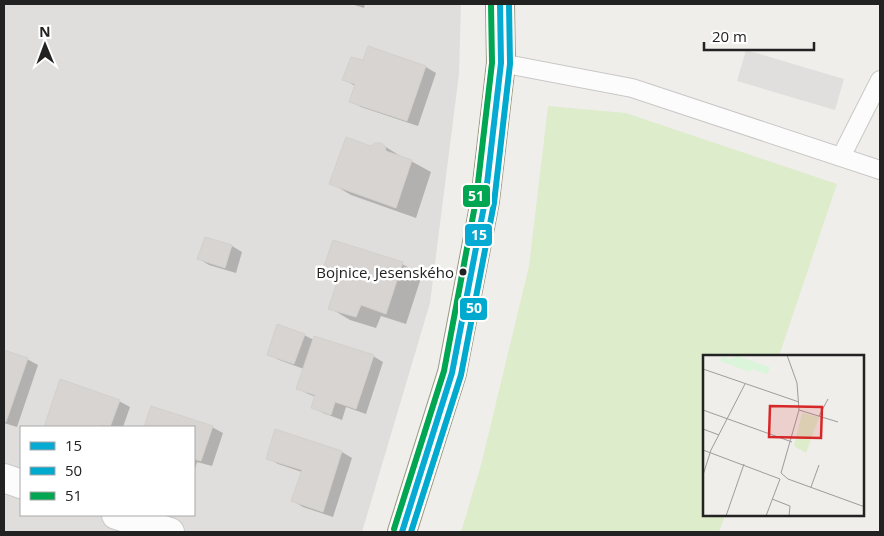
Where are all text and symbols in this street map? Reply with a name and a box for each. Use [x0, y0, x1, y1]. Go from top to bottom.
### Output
north arrow [20, 20, 70, 70]
scale bar [704, 20, 814, 52]
text: N [39, 22, 51, 41]
text: 20 m [712, 26, 747, 46]
line badge: 51 [462, 184, 491, 208]
text: 51 [468, 186, 484, 205]
line badge: 15 [464, 223, 493, 247]
text: 15 [471, 225, 487, 244]
place label: Bojnice, Jesenského [316, 262, 454, 282]
marker: Bojnice, Jesenského [458, 267, 468, 277]
line badge: 50 [459, 297, 488, 321]
text: 50 [466, 298, 482, 317]
inset map [703, 355, 864, 516]
legend [20, 426, 195, 516]
text: 15 [65, 435, 82, 455]
text: 50 [65, 460, 82, 480]
text: 51 [65, 485, 82, 505]

